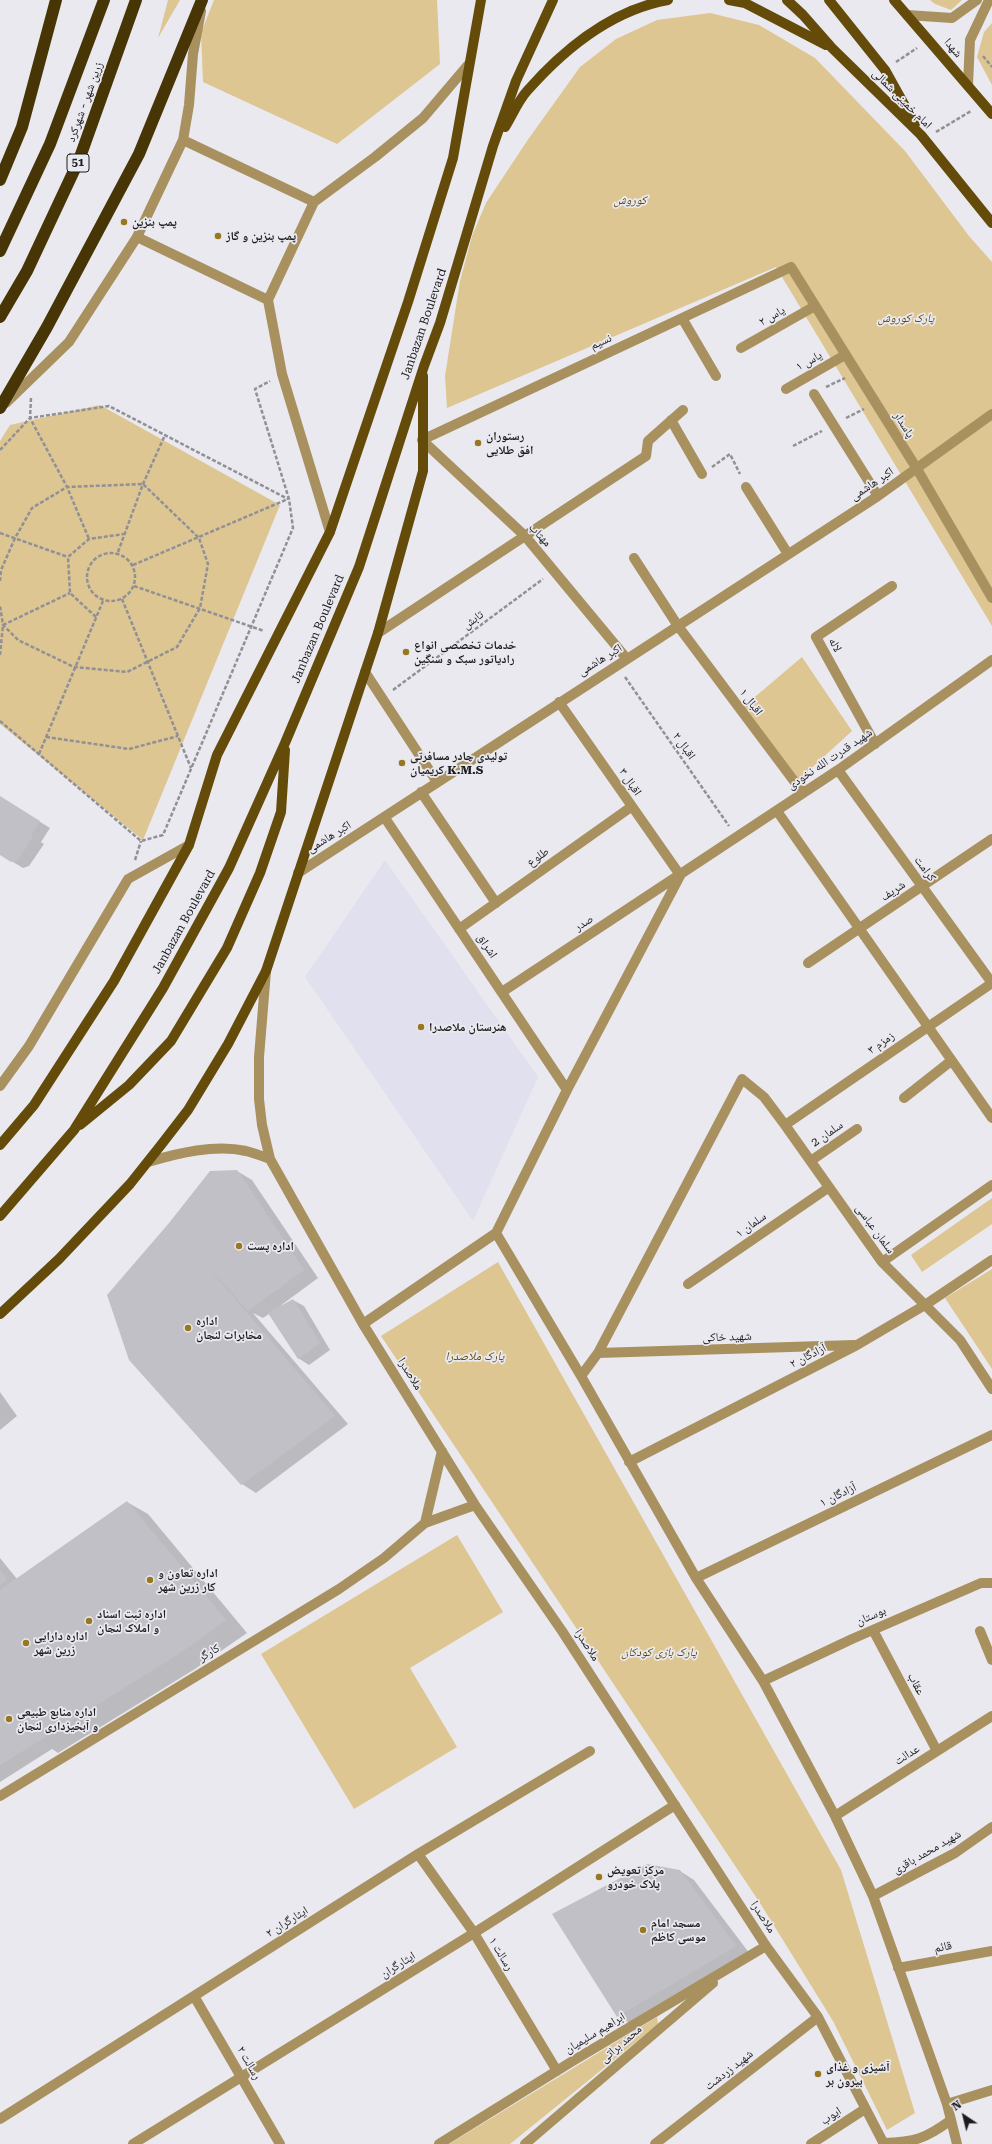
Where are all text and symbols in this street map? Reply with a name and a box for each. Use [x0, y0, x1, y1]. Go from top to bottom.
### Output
street label: شهدا [941, 35, 965, 61]
street label: زرین شهر - شهرکرد [64, 60, 106, 144]
street label: امام خمینی شمالی [869, 66, 935, 132]
road number: 51 [67, 154, 89, 172]
park label: کوروش [614, 193, 646, 207]
place label: پمپ بنزین [132, 215, 177, 229]
marker: پمپ بنزین [119, 217, 129, 227]
place label: پمپ بنزین و گاز [226, 229, 296, 243]
marker: پمپ بنزین و گاز [213, 231, 223, 241]
street label: Janbazan Boulevard [398, 267, 450, 381]
street label: یاس ۲ [756, 303, 788, 329]
park label: پارک کوروش [878, 311, 934, 325]
street label: نسیم [588, 331, 614, 353]
street label: یاس ۱ [793, 348, 825, 374]
street label: پاسدار [890, 409, 918, 441]
place label: رستوران افق طلایی [486, 429, 533, 457]
marker: رستوران افق طلایی [473, 438, 483, 448]
street label: اکبر هاشمی [847, 464, 897, 504]
street label: مهتاب [526, 520, 554, 550]
street label: Janbazan Boulevard [289, 573, 347, 685]
street label: تابش [460, 608, 486, 632]
street label: لاله [825, 635, 845, 655]
place label: خدمات تخصصی انواع رادیاتور سبک و سنگین [414, 638, 516, 666]
street label: اکبر هاشمی [575, 641, 625, 679]
marker: خدمات تخصصی انواع رادیاتور سبک و سنگین [401, 647, 411, 657]
street label: اقبال ۱ [736, 686, 766, 718]
street label: شهید قدرت الله نخودی [785, 725, 875, 793]
street label: اقبال ۲ [669, 730, 699, 762]
place label: تولیدی چادر مسافرتی کریمیان K.M.S [410, 749, 507, 777]
marker: تولیدی چادر مسافرتی کریمیان K.M.S [397, 758, 407, 768]
street label: اقبال ۳ [616, 766, 644, 798]
street label: اکبر هاشمی [304, 818, 354, 856]
street label: طلوع [524, 844, 552, 870]
street label: کرامت [911, 853, 939, 885]
street label: Janbazan Boulevard [149, 868, 219, 976]
street label: شریف [878, 878, 908, 904]
street label: صدر [572, 912, 596, 934]
street label: اشراق [474, 931, 500, 961]
place label: هنرستان ملاصدرا [429, 1020, 506, 1034]
marker: هنرستان ملاصدرا [416, 1022, 426, 1032]
street label: زمزم ۳ [865, 1029, 897, 1057]
street label: سلمان 2 [808, 1118, 846, 1150]
street label: سلمان عباسی [852, 1201, 898, 1257]
street label: سلمان ۱ [733, 1209, 769, 1241]
place label: اداره پست [247, 1239, 294, 1253]
marker: اداره پست [234, 1241, 244, 1251]
place label: اداره مخابرات لنجان [196, 1314, 262, 1342]
marker: اداره مخابرات لنجان [183, 1323, 193, 1333]
street label: شهید خاکی [702, 1329, 752, 1345]
street label: آزادگان ۲ [787, 1341, 829, 1371]
park label: پارک ملاصدرا [446, 1349, 504, 1363]
street label: ملاصدرا [395, 1355, 425, 1393]
street label: آزادگان ۱ [817, 1480, 859, 1510]
place label: اداره تعاون و کار زرین شهر [158, 1566, 218, 1594]
marker: اداره تعاون و کار زرین شهر [145, 1575, 155, 1585]
street label: بوستان [854, 1603, 888, 1629]
place label: اداره ثبت اسناد و املاک لنجان [97, 1607, 166, 1635]
marker: اداره ثبت اسناد و املاک لنجان [84, 1616, 94, 1626]
street label: ملاصدرا [571, 1626, 603, 1664]
place label: اداره دارایی زرین شهر [34, 1629, 88, 1657]
marker: اداره دارایی زرین شهر [21, 1638, 31, 1648]
street label: کارگر [196, 1641, 222, 1665]
park label: پارک بازی کودکان [621, 1645, 697, 1659]
street label: عقاب [904, 1670, 928, 1698]
place label: اداره منابع طبیعی و آبخیزداری لنجان [17, 1705, 98, 1733]
marker: اداره منابع طبیعی و آبخیزداری لنجان [4, 1714, 14, 1724]
street label: عدالت [892, 1742, 922, 1768]
street label: شهید محمد باقری [890, 1827, 964, 1877]
place label: مرکز تعویض پلاک خودرو [607, 1863, 664, 1891]
marker: مرکز تعویض پلاک خودرو [594, 1872, 604, 1882]
street label: ملاصدرا [747, 1898, 779, 1936]
street label: ایثارگران ۲ [263, 1903, 311, 1941]
place label: مسجد امام موسی کاظم [651, 1916, 706, 1944]
marker: مسجد امام موسی کاظم [638, 1925, 648, 1935]
street label: رسالت ۱ [485, 1935, 517, 1973]
street label: قائم [933, 1938, 953, 1956]
street label: ایثارگران [378, 1949, 418, 1981]
street label: ابراهیم سلیمیان [562, 2009, 628, 2057]
street label: محمد براتی [597, 2022, 645, 2066]
street label: رسالت ۲ [234, 2044, 264, 2082]
street label: شهید زردشت [702, 2047, 756, 2093]
place label: آشپزی و غذای بیرون بر [826, 2060, 890, 2088]
marker: آشپزی و غذای بیرون بر [813, 2069, 823, 2079]
north arrow [944, 2096, 984, 2136]
text: N [950, 2098, 964, 2114]
street label: ایوب [818, 2104, 844, 2128]

